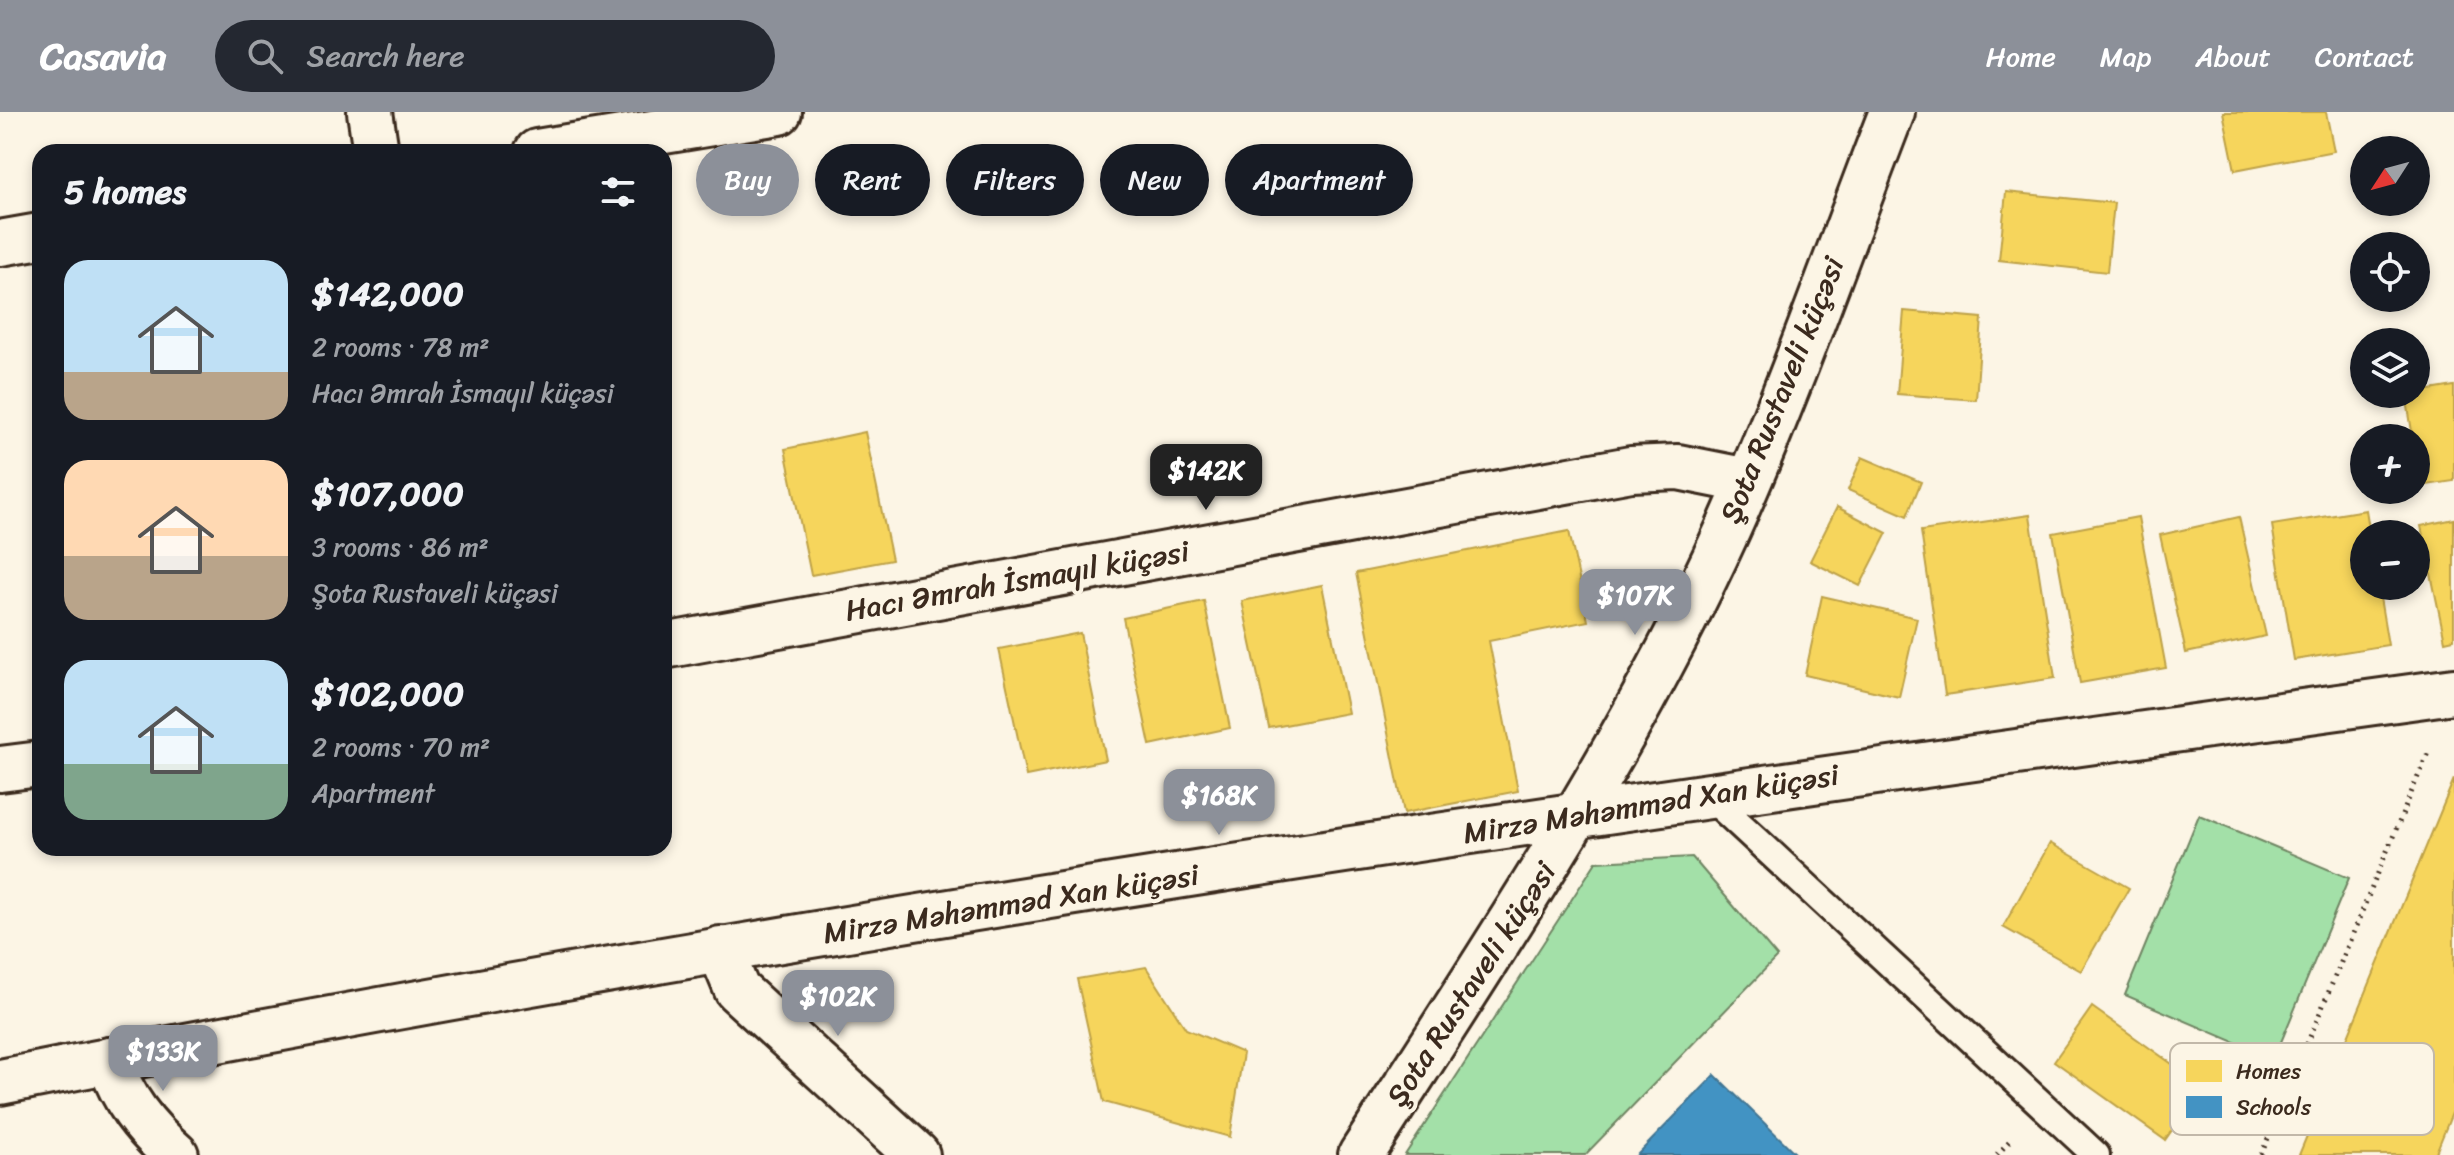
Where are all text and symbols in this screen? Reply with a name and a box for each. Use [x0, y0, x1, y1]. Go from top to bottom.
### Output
search box [215, 20, 775, 92]
text: Casavia [40, 23, 167, 90]
text: Search here [307, 29, 465, 83]
text: Home [1986, 32, 2056, 81]
text: Map [2100, 32, 2151, 81]
text: About [2195, 32, 2271, 81]
text: Contact [2315, 32, 2414, 81]
icon: search [243, 34, 287, 78]
north arrow [2350, 136, 2430, 216]
map controls [2350, 136, 2430, 600]
chip: Buy [696, 144, 799, 216]
chip: Rent [815, 144, 930, 216]
chip: Filters [946, 144, 1084, 216]
chip: New [1100, 144, 1209, 216]
chip: Apartment [1225, 144, 1413, 216]
text: 5 homes [64, 162, 186, 222]
icon: filters [596, 170, 640, 214]
button: locate [2350, 232, 2430, 312]
street label: Şota Rustaveli küçəsi [1704, 247, 1861, 532]
text: $142,000 [312, 264, 464, 324]
icon: home [128, 292, 224, 388]
text: 2 rooms · 78 m² [312, 324, 489, 370]
button: layers [2350, 328, 2430, 408]
text: Hacı Əmrah İsmayıl küçəsi [312, 370, 614, 416]
button: + [2350, 424, 2430, 504]
pin: $142K [1150, 444, 1262, 512]
text: $142K [1168, 447, 1244, 493]
text: $107,000 [312, 464, 464, 524]
icon: home [128, 492, 224, 588]
button: − [2350, 520, 2430, 600]
text: 3 rooms · 86 m² [312, 524, 489, 570]
street label: Hacı Əmrah İsmayıl küçəsi [841, 524, 1195, 638]
pin: $107K [1579, 569, 1691, 637]
text: Şota Rustaveli küçəsi [312, 570, 558, 616]
text: $107K [1597, 572, 1673, 618]
text: $102,000 [312, 664, 464, 724]
icon: home [128, 692, 224, 788]
text: 2 rooms · 70 m² [312, 724, 490, 770]
street label: Mirzə Məhəmməd Xan küçəsi [1459, 747, 1844, 860]
pin: $168K [1163, 769, 1275, 837]
text: Apartment [312, 770, 435, 816]
text: $168K [1182, 772, 1256, 818]
street label: Mirzə Məhəmməd Xan küçəsi [819, 847, 1204, 960]
street label: Şota Rustaveli küçəsi [1371, 849, 1572, 1118]
pin: $102K [782, 970, 894, 1038]
text: $102K [800, 973, 876, 1019]
pin: $133K [107, 1025, 219, 1093]
text: $133K [126, 1028, 200, 1074]
legend [2170, 1043, 2434, 1135]
text: Homes [2236, 1052, 2302, 1091]
text: Schools [2236, 1088, 2312, 1127]

